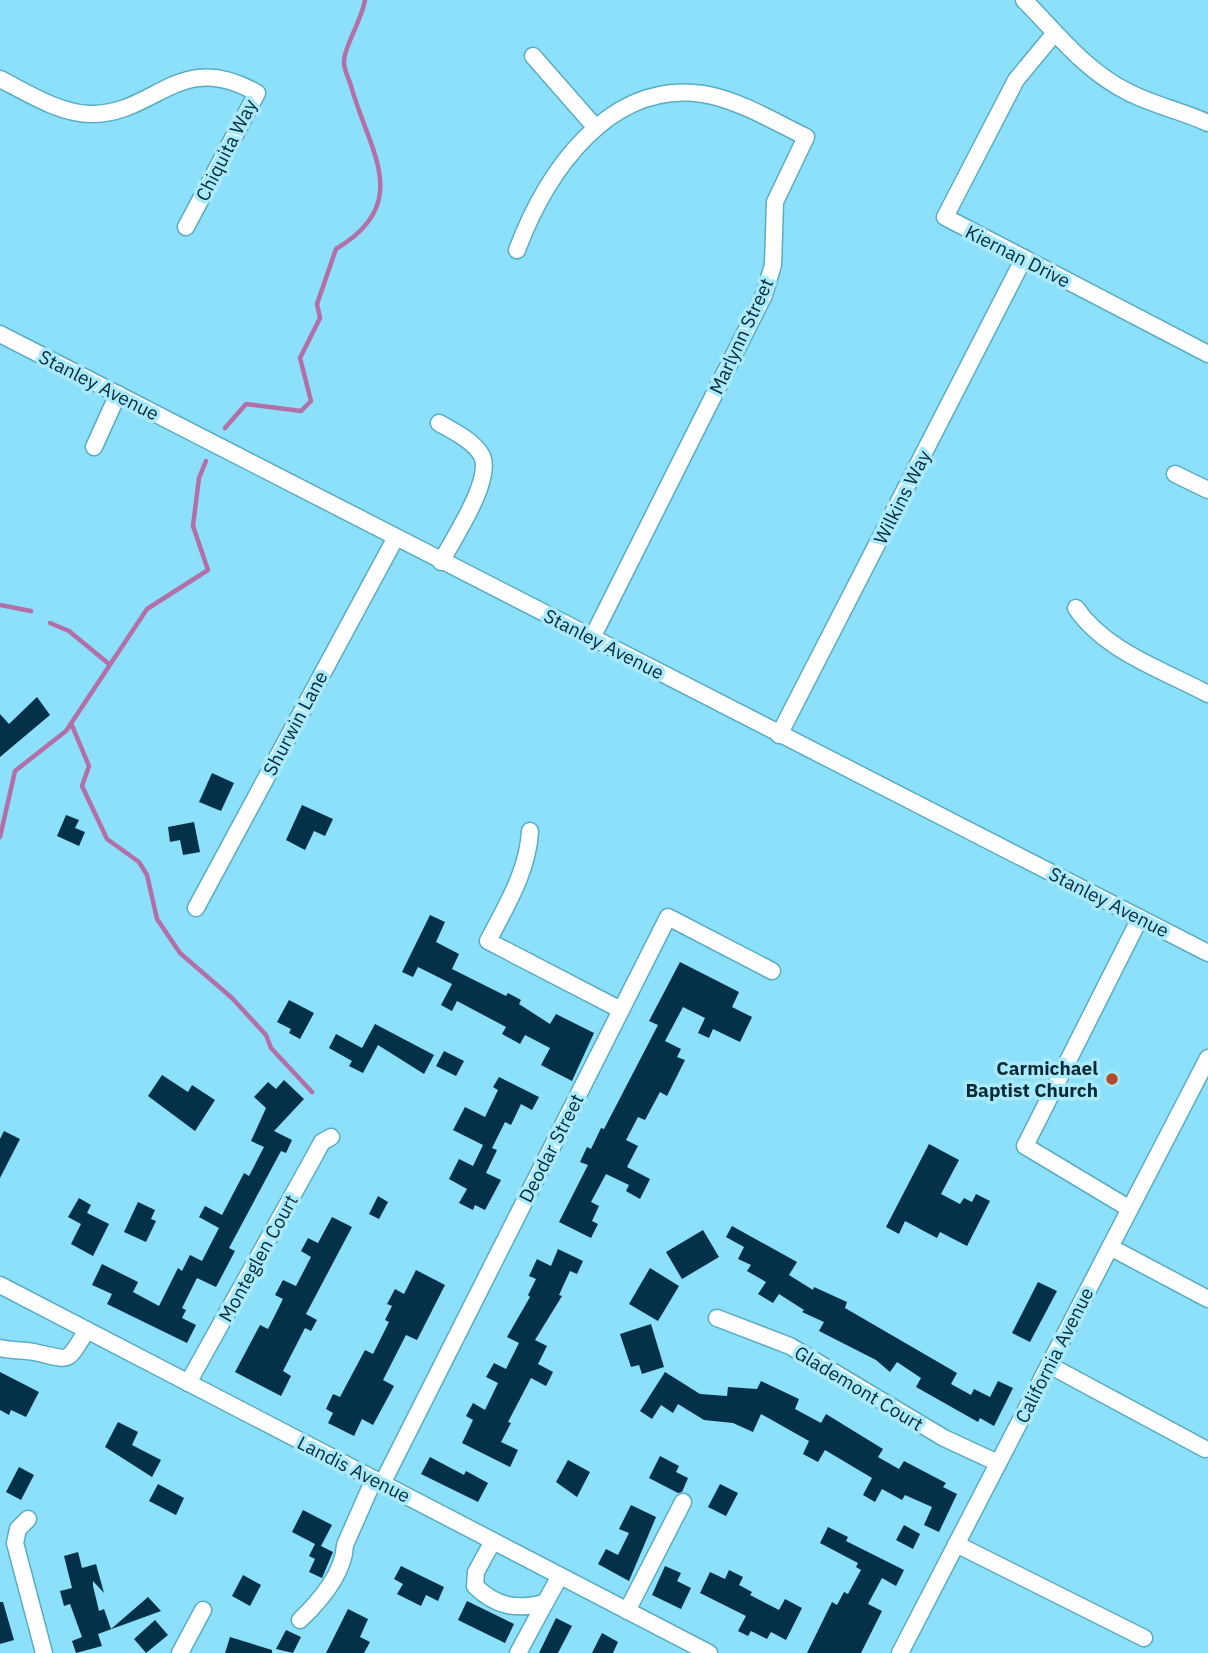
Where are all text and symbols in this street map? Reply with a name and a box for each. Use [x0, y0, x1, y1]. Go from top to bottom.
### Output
street label: Chiquita Way [190, 94, 262, 205]
street label: Kiernan Drive [962, 219, 1074, 293]
street label: Marlynn Street [704, 274, 778, 398]
street label: Stanley Avenue [35, 344, 163, 426]
street label: Wilkins Way [868, 445, 936, 548]
street label: Stanley Avenue [540, 603, 668, 685]
street label: Shurwin Lane [257, 667, 333, 779]
street label: Stanley Avenue [1045, 861, 1173, 943]
place label: Carmichael Baptist Church [965, 1056, 1098, 1102]
marker: Carmichael Baptist Church [1104, 1071, 1120, 1087]
street label: Deodar Street [513, 1090, 589, 1206]
street label: Monteglen Court [213, 1190, 303, 1326]
street label: California Avenue [1009, 1283, 1099, 1427]
street label: Glademont Court [790, 1340, 928, 1436]
street label: Landis Avenue [294, 1430, 414, 1508]

